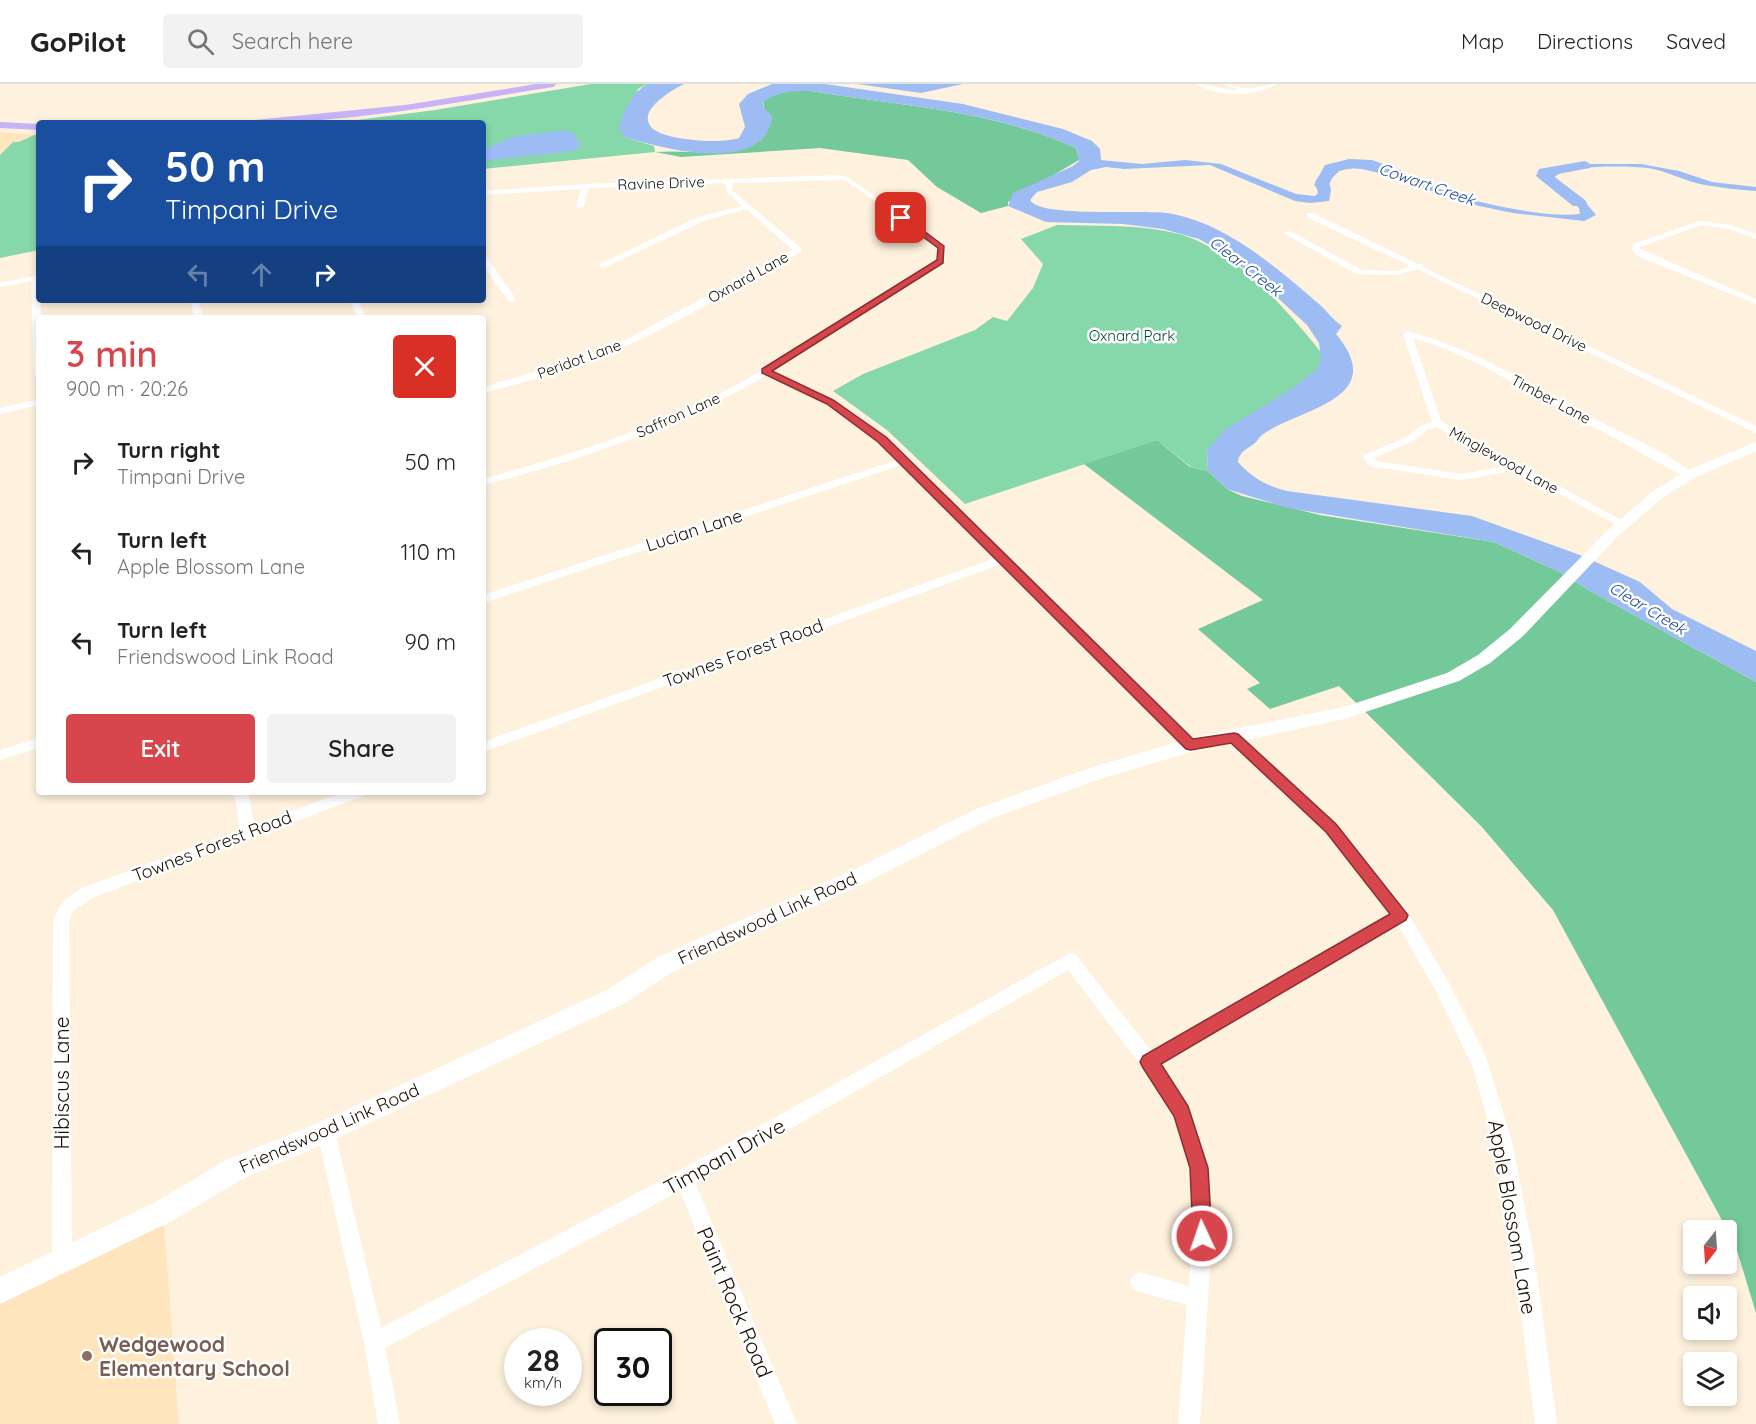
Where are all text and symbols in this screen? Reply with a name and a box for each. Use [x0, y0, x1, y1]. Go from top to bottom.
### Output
search box [163, 14, 583, 68]
text: GoPilot [30, 24, 127, 59]
icon: search [184, 25, 217, 58]
text: Search here [232, 27, 353, 55]
text: Map [1461, 28, 1504, 54]
text: Directions [1537, 28, 1633, 54]
text: Saved [1666, 28, 1726, 54]
text: 50 m [165, 140, 265, 193]
icon: right [66, 144, 144, 222]
water label: Cowart Creek [1376, 158, 1479, 210]
street label: Ravine Drive [617, 172, 705, 194]
text: Timpani Drive [165, 192, 338, 226]
pin [875, 192, 926, 243]
icon: arrive [884, 201, 917, 234]
water label: Clear Creek [1206, 232, 1287, 301]
street label: Oxnard Lane [704, 247, 792, 307]
icon: left [182, 258, 215, 291]
icon: ahead [245, 258, 278, 291]
icon: right [308, 258, 341, 291]
street label: Deepwood Drive [1478, 288, 1590, 356]
park label: Oxnard Park [1089, 326, 1175, 345]
text: 3 min [66, 331, 158, 376]
button: close [393, 335, 456, 398]
street label: Peridot Lane [534, 335, 624, 383]
street label: Timber Lane [1508, 370, 1594, 428]
text: 900 m · 20:26 [66, 376, 188, 401]
street label: Saffron Lane [633, 388, 723, 442]
street label: Minglewood Lane [1446, 422, 1562, 498]
text: Turn right [117, 436, 221, 464]
icon: right [66, 446, 99, 479]
text: 50 m [405, 448, 456, 476]
text: Timpani Drive [117, 464, 245, 489]
street label: Lucian Lane [643, 504, 745, 556]
text: Turn left [117, 526, 207, 554]
icon: left [66, 536, 99, 569]
text: 110 m [401, 538, 456, 566]
text: Apple Blossom Lane [117, 554, 305, 579]
water label: Clear Creek [1606, 577, 1691, 640]
street label: Townes Forest Road [660, 613, 826, 693]
text: Turn left [117, 616, 207, 644]
icon: left [66, 626, 99, 659]
text: 90 m [405, 628, 456, 656]
text: Friendswood Link Road [117, 644, 334, 669]
button: Exit [66, 714, 255, 783]
button: Share [267, 714, 456, 783]
street label: Townes Forest Road [129, 805, 295, 887]
street label: Friendswood Link Road [674, 866, 860, 970]
street label: Hibiscus Lane [48, 1017, 74, 1150]
street label: Friendswood Link Road [235, 1078, 423, 1178]
street label: Timpani Drive [659, 1112, 789, 1200]
street label: Apple Blossom Lane [1483, 1118, 1543, 1316]
position arrow [1170, 1204, 1234, 1268]
north arrow [1683, 1220, 1737, 1274]
map controls [1683, 1220, 1737, 1406]
street label: Paint Rock Road [692, 1223, 778, 1381]
button: sound [1683, 1286, 1737, 1340]
speed limit sign: 30 [594, 1328, 672, 1406]
place label: Wedgewood Elementary School [99, 1331, 290, 1381]
text: 28 [526, 1341, 560, 1379]
marker: Wedgewood Elementary School [80, 1349, 94, 1363]
button: layers [1683, 1352, 1737, 1406]
text: km/h [524, 1373, 562, 1392]

